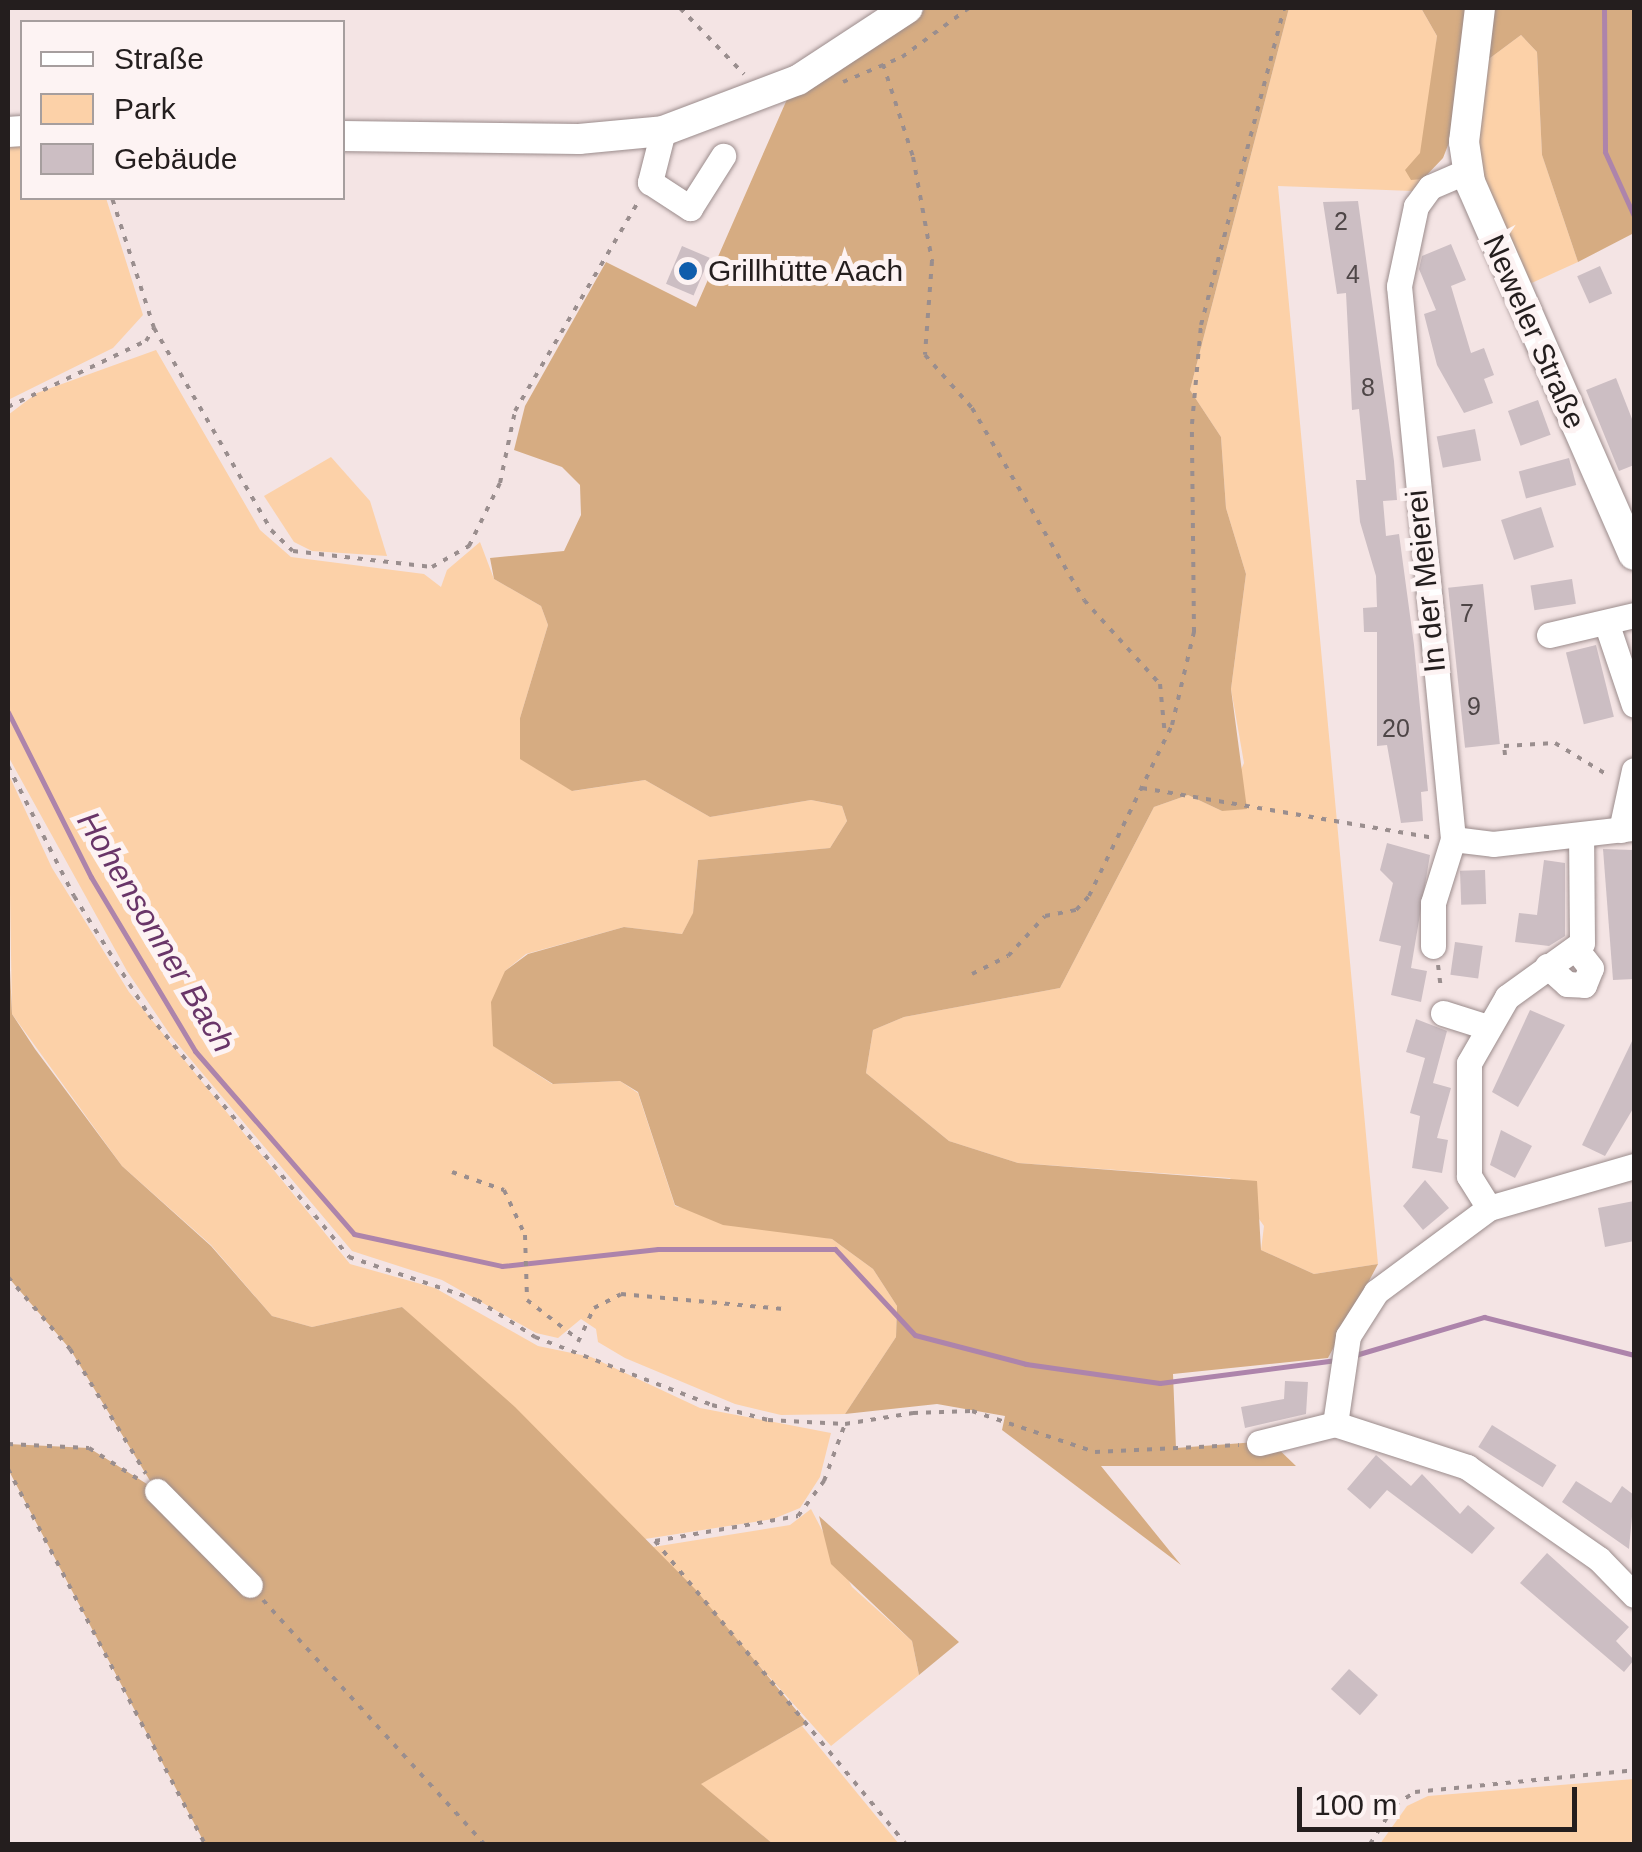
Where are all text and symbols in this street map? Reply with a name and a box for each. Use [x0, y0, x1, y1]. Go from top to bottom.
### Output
legend [20, 20, 345, 200]
text: Straße [114, 42, 204, 75]
text: Park [114, 92, 176, 125]
text: Gebäude [114, 142, 237, 175]
house number: 2 [1334, 206, 1348, 236]
street label: Neweler Straße [1475, 229, 1593, 435]
place label: Grillhütte Aach [708, 253, 905, 289]
house number: 4 [1346, 259, 1360, 289]
marker: Grillhütte Aach [677, 260, 699, 282]
house number: 8 [1361, 372, 1375, 402]
street label: In der Meierei [1399, 488, 1453, 674]
house number: 7 [1460, 598, 1474, 628]
house number: 9 [1467, 691, 1481, 721]
house number: 20 [1382, 713, 1410, 743]
water label: Hohensonner Bach [69, 805, 243, 1059]
scale bar [1302, 1767, 1582, 1829]
text: 100 m [1314, 1788, 1397, 1821]

